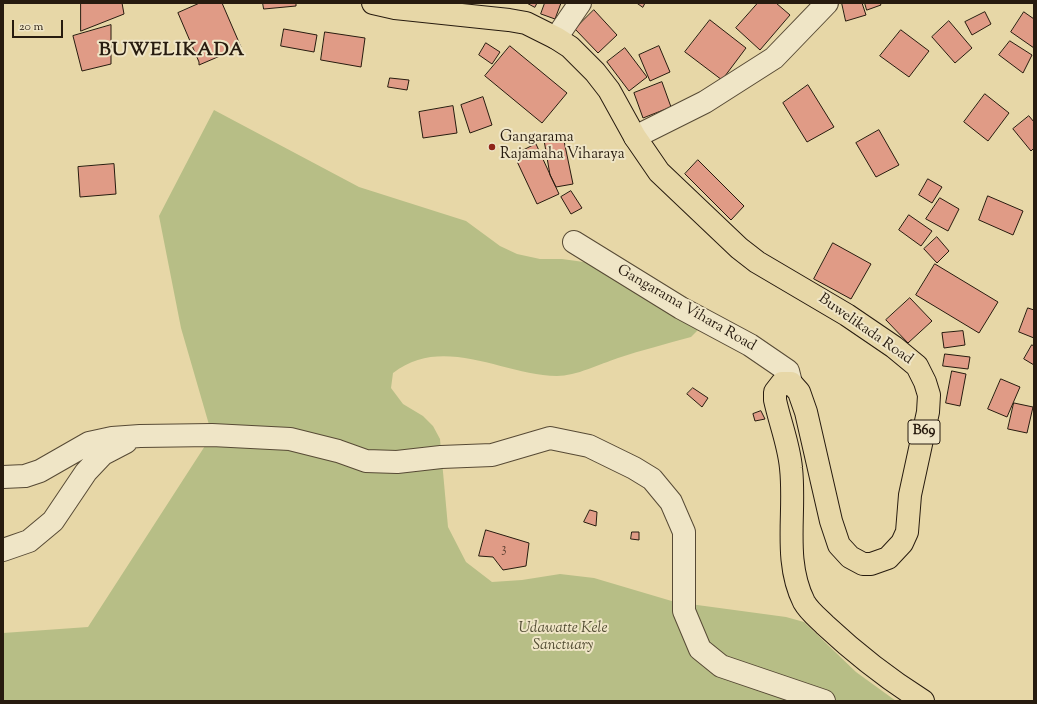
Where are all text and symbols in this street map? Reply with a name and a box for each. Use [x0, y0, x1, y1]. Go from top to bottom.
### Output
scale bar [14, 12, 65, 38]
text: 20 m [19, 18, 43, 36]
district label: BUWELIKADA [99, 41, 245, 63]
place label: Gangarama Rajamaha Viharaya [500, 129, 625, 164]
marker: Gangarama Rajamaha Viharaya [487, 142, 497, 152]
street label: Gangarama Vihara Road [613, 262, 759, 356]
street label: Buwelikada Road [814, 291, 916, 369]
road number: B69 [908, 420, 940, 444]
house number: 3 [501, 542, 507, 558]
park label: Udawatte Kele Sanctuary [519, 620, 607, 655]

